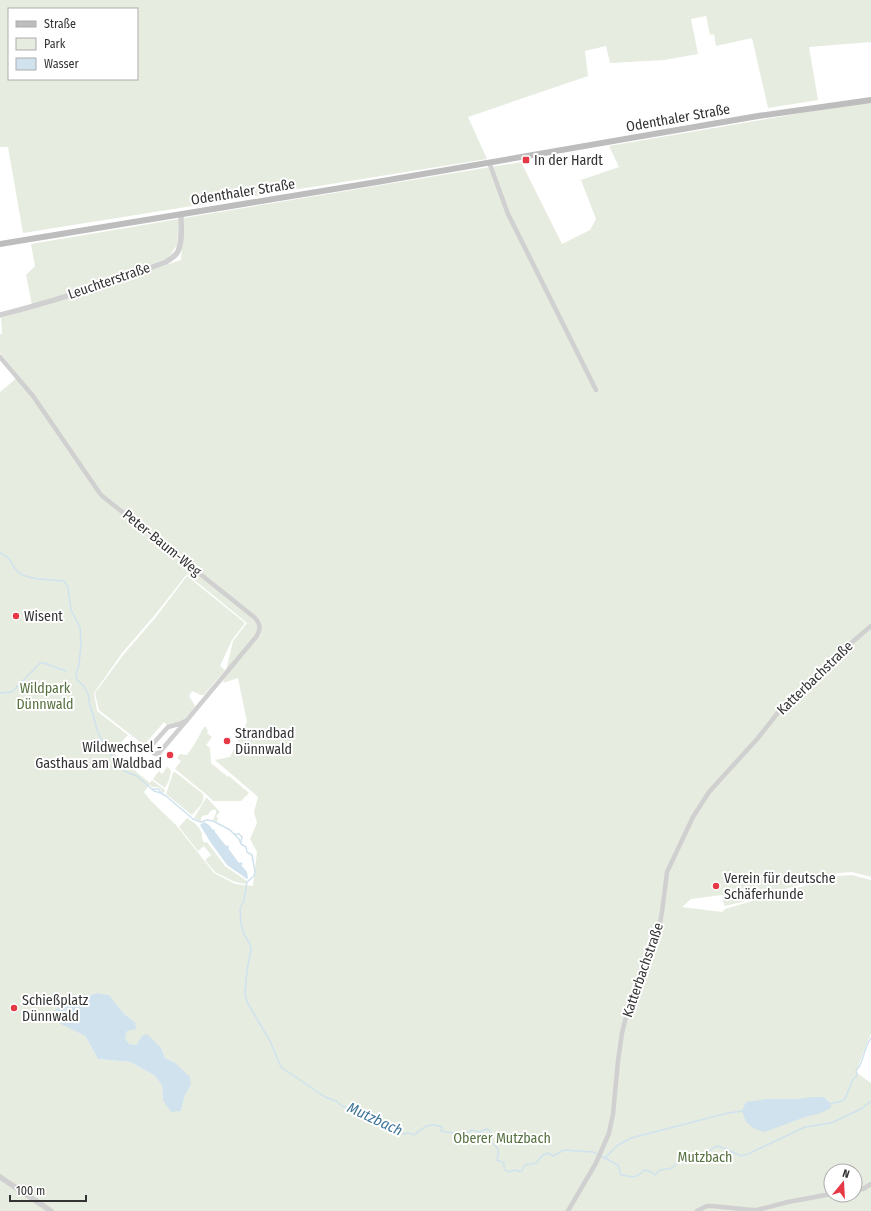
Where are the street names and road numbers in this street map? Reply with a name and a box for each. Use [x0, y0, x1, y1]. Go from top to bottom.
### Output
street label: Odenthaler Straße [625, 100, 731, 136]
street label: Odenthaler Straße [190, 175, 296, 209]
street label: Leuchterstraße [66, 259, 152, 303]
street label: Peter-Baum-Weg [119, 506, 205, 580]
street label: Katterbachstraße [774, 638, 856, 718]
street label: Katterbachstraße [619, 920, 667, 1019]

